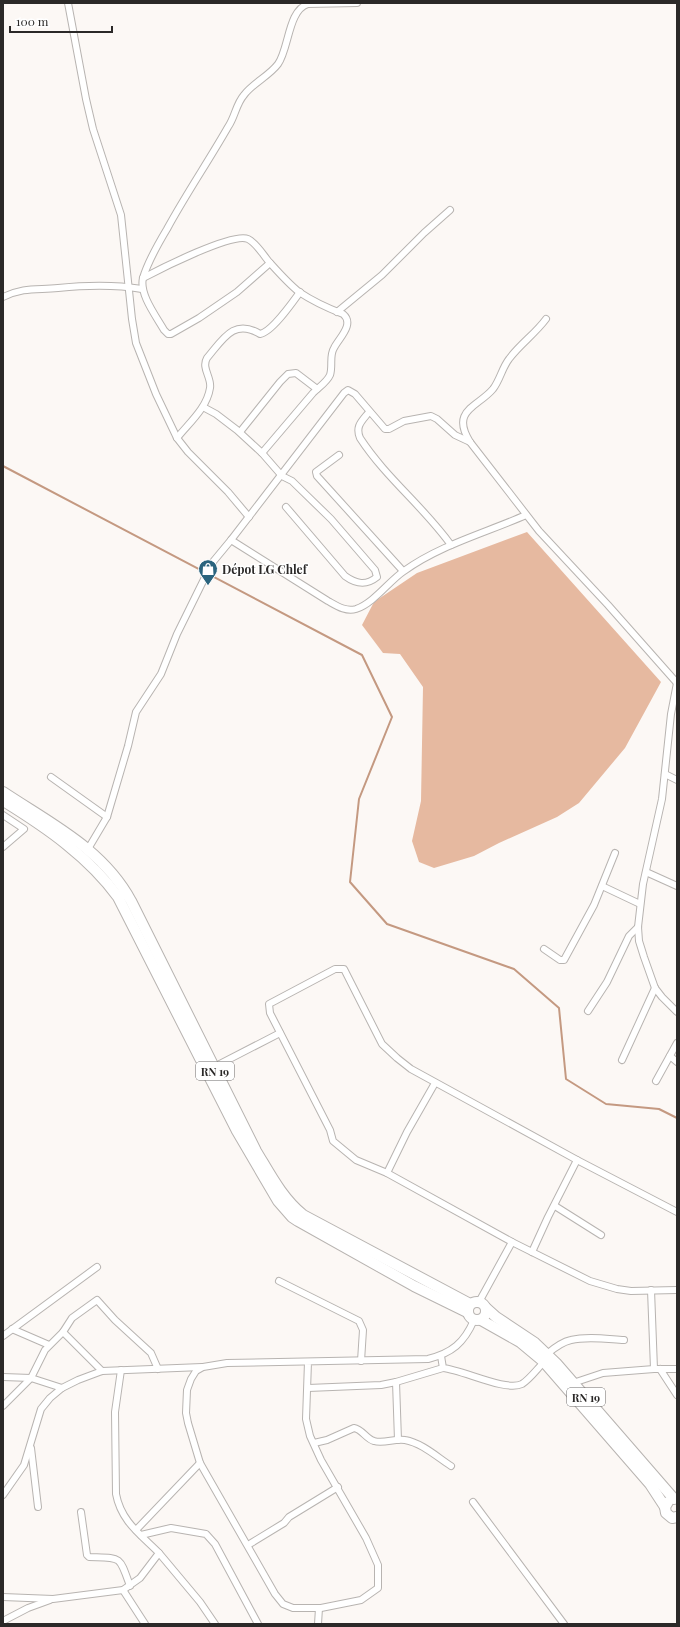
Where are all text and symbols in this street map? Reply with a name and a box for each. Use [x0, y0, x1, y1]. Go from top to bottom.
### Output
scale bar [10, 8, 112, 34]
text: 100 m [16, 13, 49, 29]
shop icon: Dépot LG Chlef [197, 558, 219, 586]
place label: Dépot LG Chlef [222, 561, 309, 577]
road number: RN 19 [196, 1062, 234, 1080]
road number: RN 19 [567, 1388, 605, 1406]

